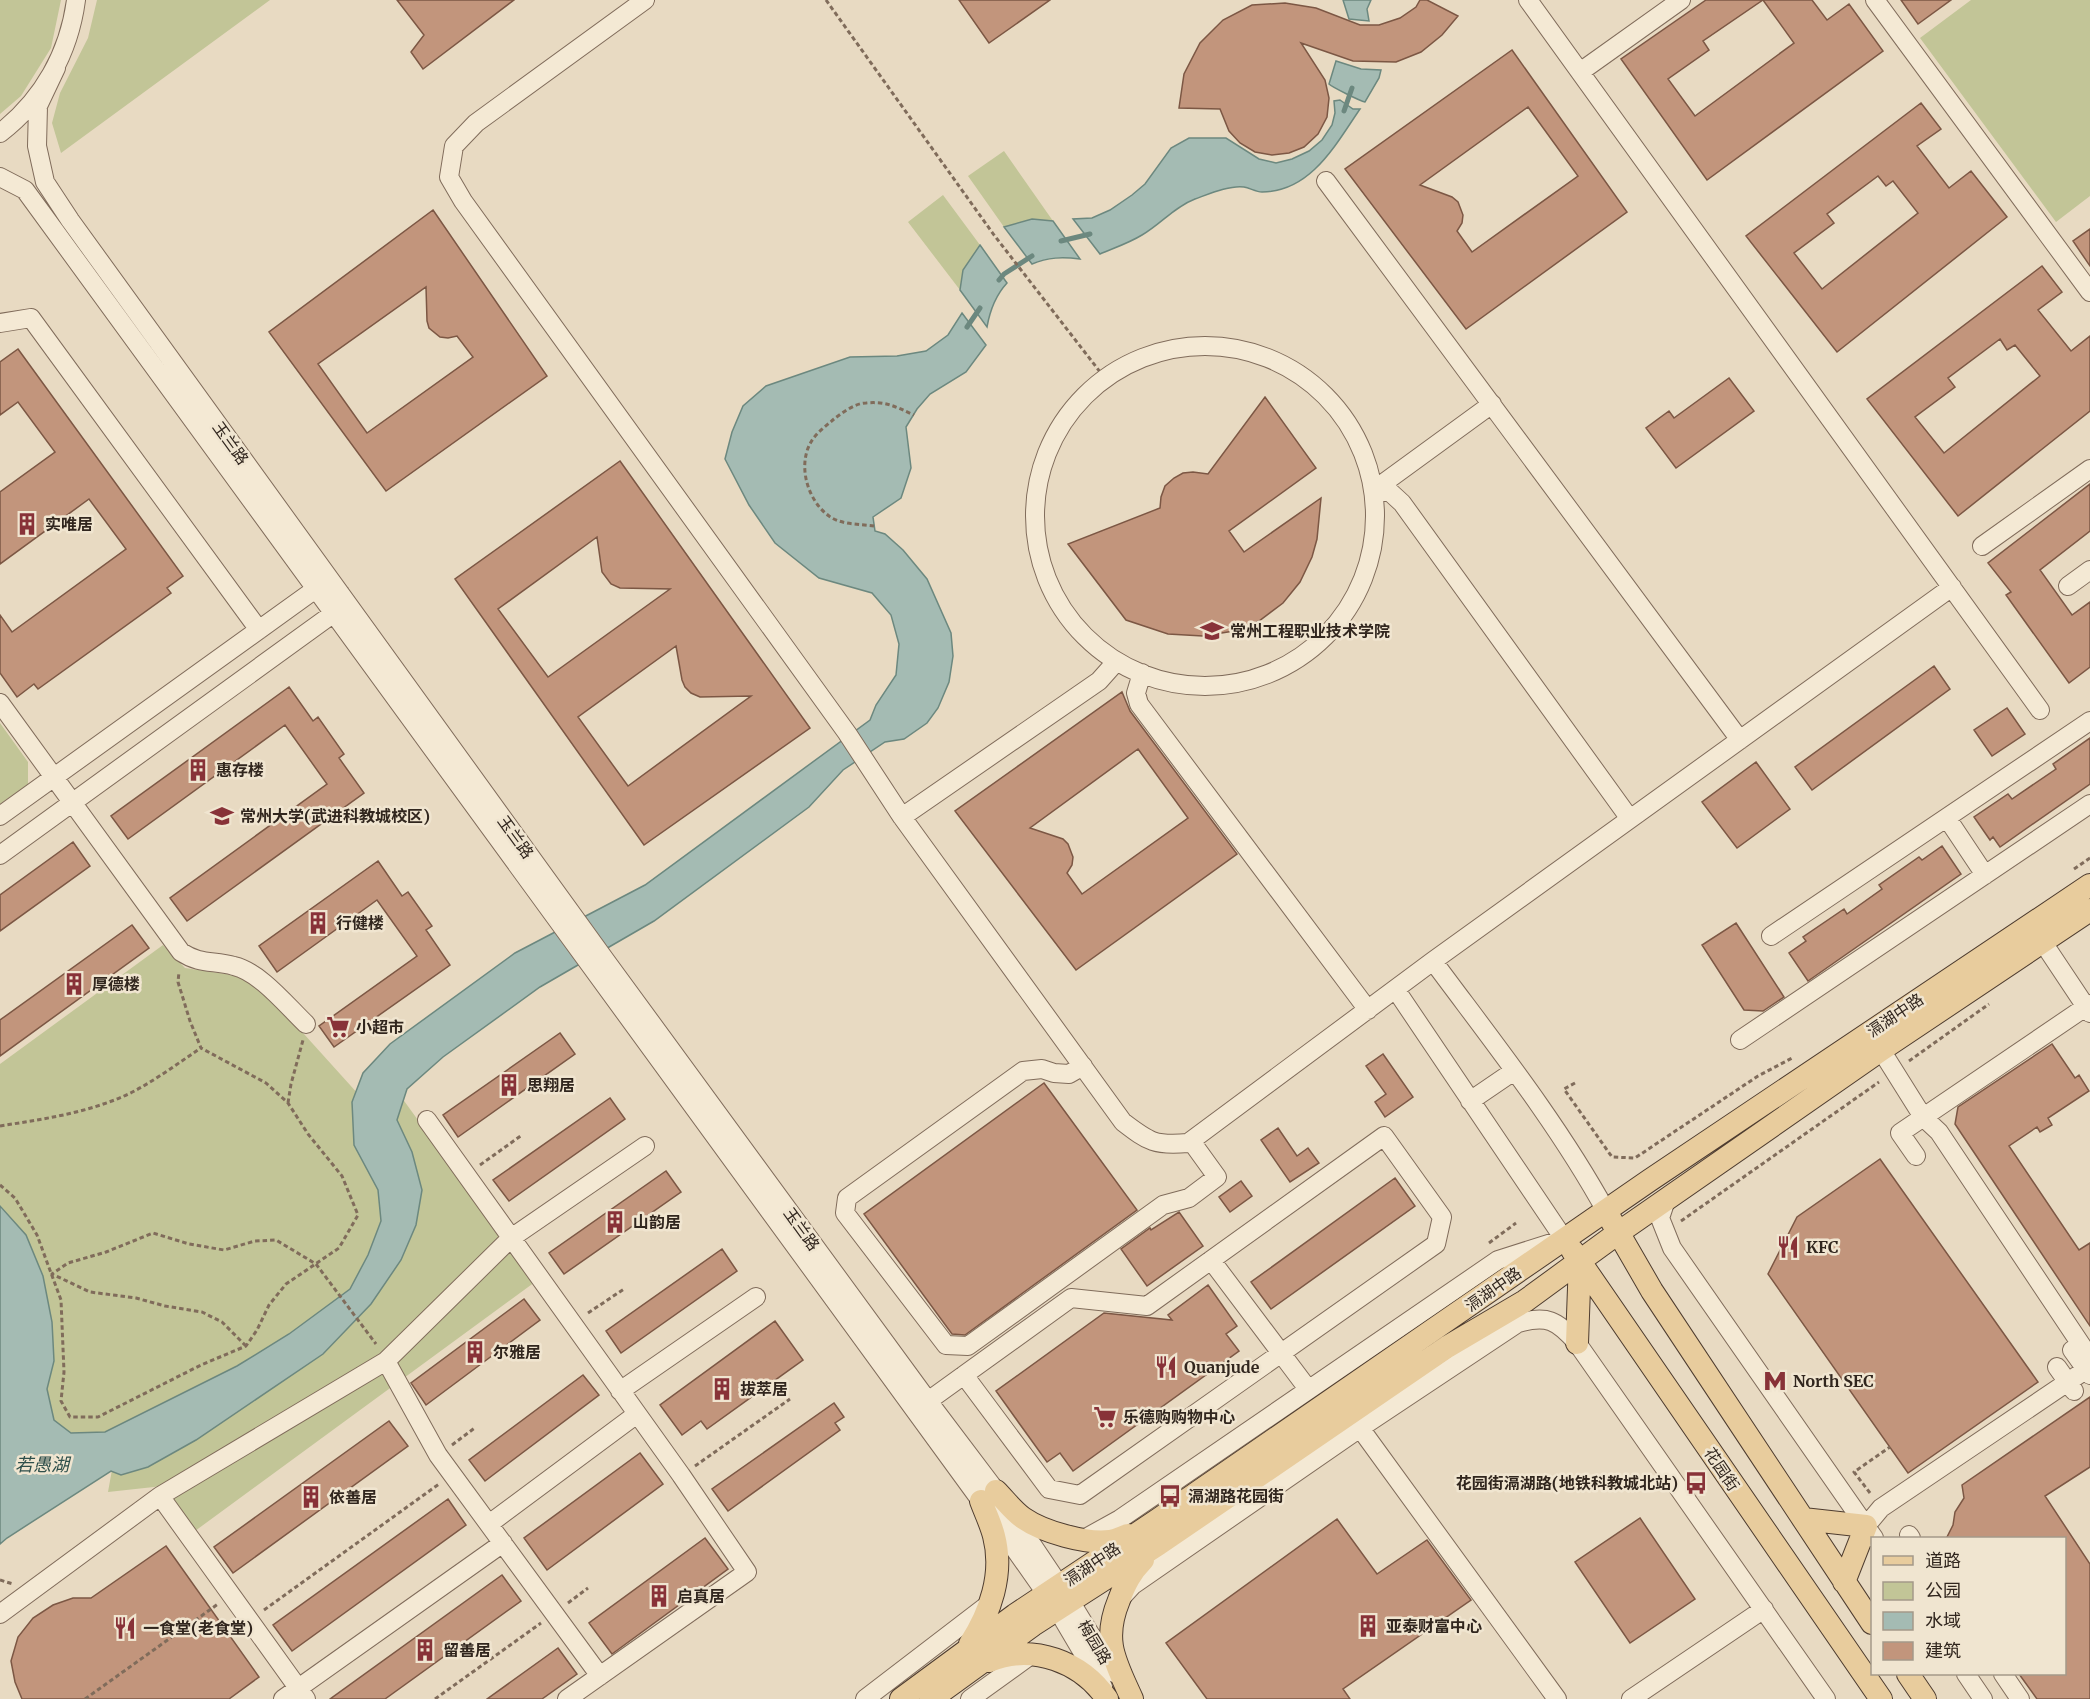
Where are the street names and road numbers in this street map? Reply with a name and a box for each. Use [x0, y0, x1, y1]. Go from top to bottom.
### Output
street label: 玉兰路 [209, 418, 253, 468]
street label: 玉兰路 [494, 812, 538, 862]
street label: 滆湖中路 [1863, 989, 1927, 1041]
street label: 玉兰路 [780, 1204, 824, 1254]
street label: 滆湖中路 [1461, 1262, 1525, 1316]
street label: 花园街 [1700, 1444, 1744, 1494]
street label: 滆湖中路 [1060, 1538, 1124, 1590]
street label: 梅园路 [1074, 1616, 1116, 1668]

